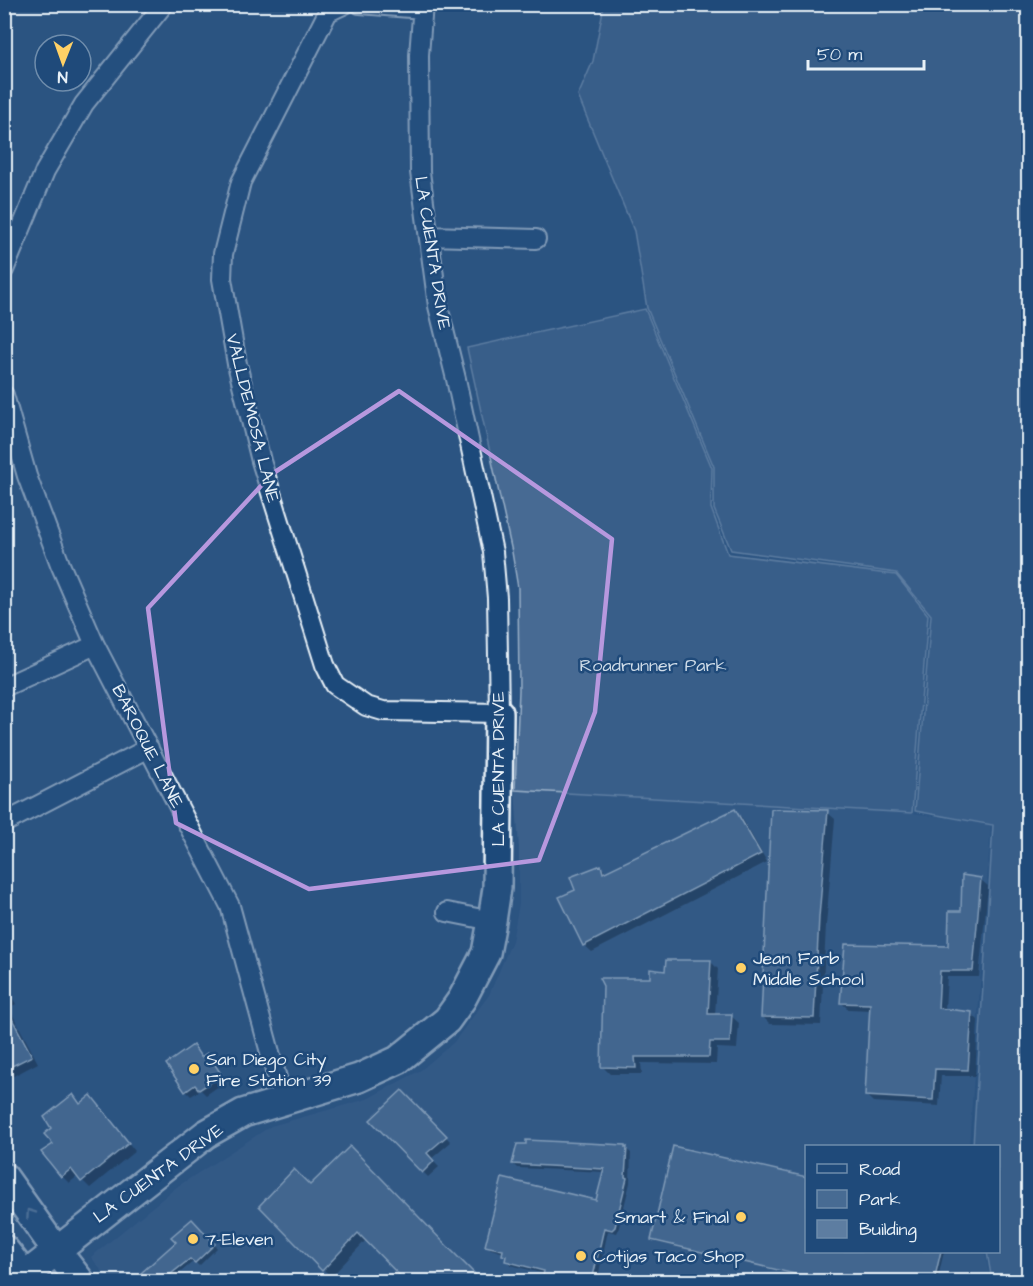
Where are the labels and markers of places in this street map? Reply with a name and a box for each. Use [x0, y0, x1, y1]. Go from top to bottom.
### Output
place label: Jean Farb Middle School [753, 946, 864, 992]
marker: Jean Farb Middle School [734, 961, 748, 975]
place label: San Diego City Fire Station 39 [206, 1047, 332, 1093]
marker: San Diego City Fire Station 39 [187, 1062, 201, 1076]
place label: Smart & Final [614, 1205, 729, 1230]
marker: Smart & Final [734, 1210, 748, 1224]
place label: 7-Eleven [205, 1227, 273, 1252]
marker: 7-Eleven [186, 1232, 200, 1246]
place label: Cotijas Taco Shop [593, 1244, 744, 1269]
marker: Cotijas Taco Shop [574, 1249, 588, 1263]

